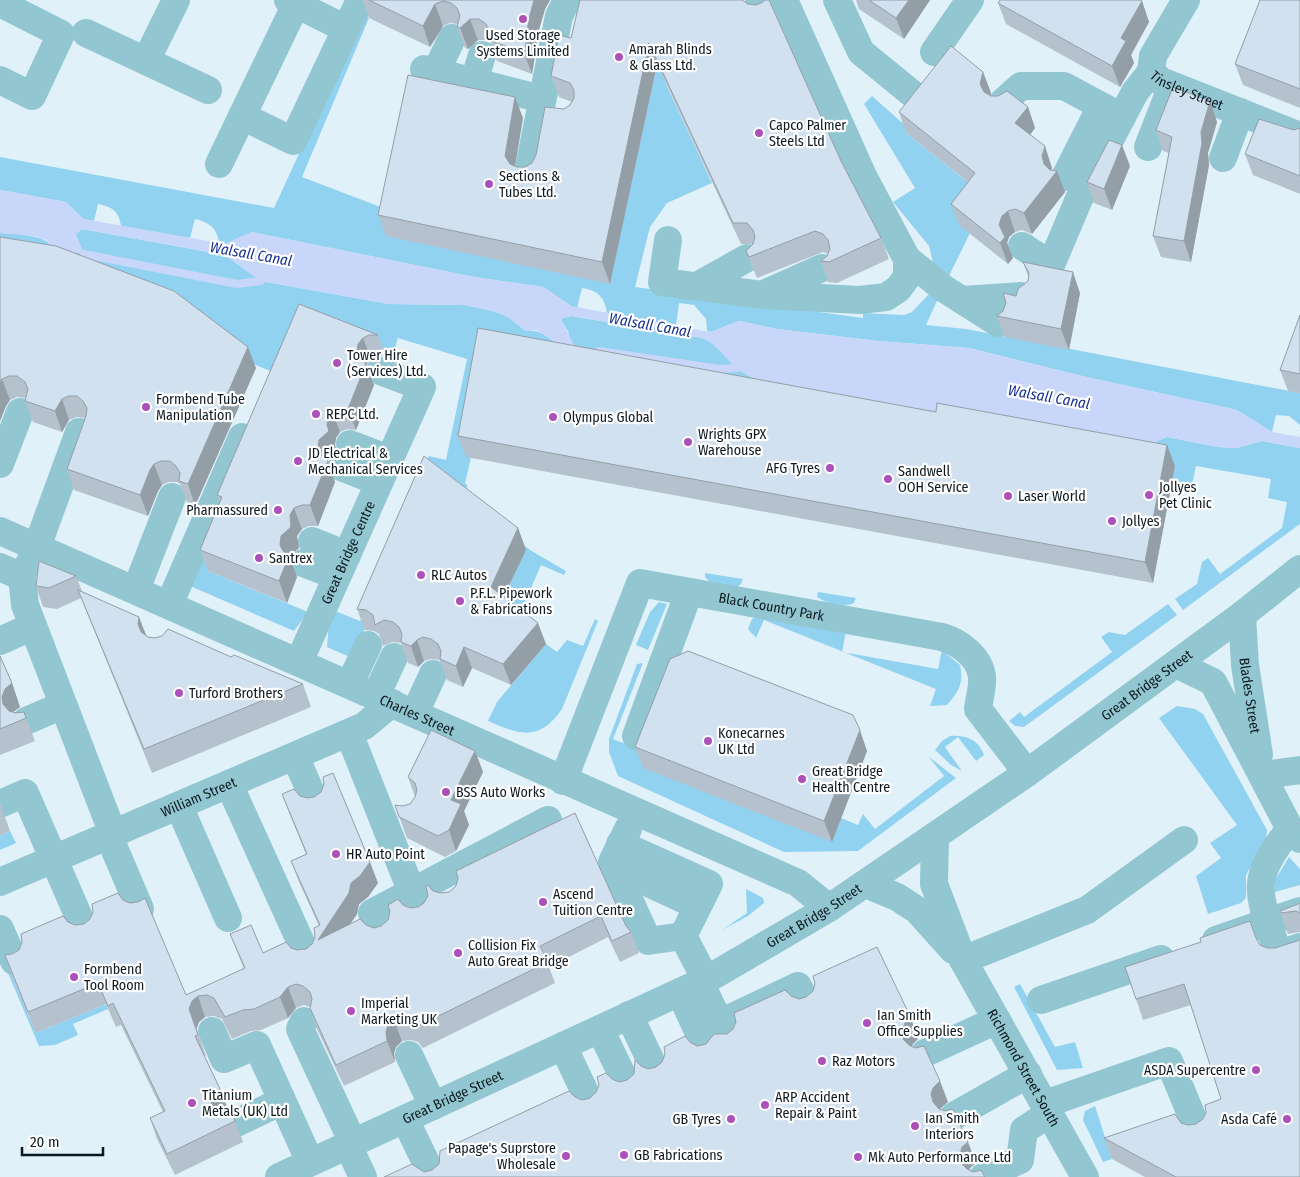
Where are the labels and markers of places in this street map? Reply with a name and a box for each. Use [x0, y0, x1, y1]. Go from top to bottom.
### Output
marker: Used Storage Systems Limited [517, 13, 529, 25]
place label: Used Storage Systems Limited [476, 27, 570, 60]
place label: Amarah Blinds & Glass Ltd. [629, 41, 712, 74]
marker: Amarah Blinds & Glass Ltd. [613, 51, 625, 63]
place label: Capco Palmer Steels Ltd [769, 117, 846, 150]
marker: Capco Palmer Steels Ltd [753, 127, 765, 139]
place label: Sections & Tubes Ltd. [499, 168, 560, 201]
marker: Sections & Tubes Ltd. [483, 178, 495, 190]
place label: Tower Hire (Services) Ltd. [347, 347, 426, 380]
marker: Tower Hire (Services) Ltd. [331, 357, 343, 369]
place label: Formbend Tube Manipulation [156, 391, 245, 424]
marker: Formbend Tube Manipulation [140, 401, 152, 413]
place label: REPC Ltd. [326, 406, 379, 423]
marker: REPC Ltd. [310, 408, 322, 420]
place label: Olympus Global [563, 409, 653, 426]
marker: Olympus Global [547, 411, 559, 423]
place label: Wrights GPX Warehouse [698, 426, 767, 459]
marker: Wrights GPX Warehouse [682, 436, 694, 448]
place label: JD Electrical & Mechanical Services [308, 445, 423, 478]
marker: JD Electrical & Mechanical Services [292, 455, 304, 467]
place label: AFG Tyres [766, 460, 820, 477]
marker: AFG Tyres [824, 462, 836, 474]
place label: Sandwell OOH Service [898, 463, 969, 496]
marker: Sandwell OOH Service [882, 473, 894, 485]
place label: Jollyes Pet Clinic [1159, 479, 1212, 512]
place label: Laser World [1018, 488, 1086, 505]
marker: Jollyes Pet Clinic [1143, 489, 1155, 501]
marker: Laser World [1002, 490, 1014, 502]
place label: Pharmassured [186, 502, 268, 519]
marker: Pharmassured [272, 504, 284, 516]
place label: Jollyes [1122, 513, 1160, 530]
marker: Jollyes [1106, 515, 1118, 527]
place label: Santrex [269, 550, 313, 567]
marker: Santrex [253, 552, 265, 564]
place label: RLC Autos [431, 567, 487, 584]
marker: RLC Autos [415, 569, 427, 581]
place label: P.F.L. Pipework & Fabrications [470, 585, 553, 618]
marker: P.F.L. Pipework & Fabrications [454, 595, 466, 607]
place label: Turford Brothers [189, 685, 283, 702]
marker: Turford Brothers [173, 687, 185, 699]
place label: Konecarnes UK Ltd [718, 725, 785, 758]
marker: Konecarnes UK Ltd [702, 735, 714, 747]
place label: Great Bridge Health Centre [812, 763, 890, 796]
marker: Great Bridge Health Centre [796, 773, 808, 785]
place label: BSS Auto Works [456, 784, 545, 801]
marker: BSS Auto Works [440, 786, 452, 798]
place label: HR Auto Point [346, 846, 425, 863]
marker: HR Auto Point [330, 848, 342, 860]
place label: Ascend Tuition Centre [553, 886, 633, 919]
marker: Ascend Tuition Centre [537, 896, 549, 908]
place label: Collision Fix Auto Great Bridge [468, 937, 569, 970]
marker: Collision Fix Auto Great Bridge [452, 947, 464, 959]
place label: Formbend Tool Room [84, 961, 144, 994]
marker: Formbend Tool Room [68, 971, 80, 983]
place label: Imperial Marketing UK [361, 995, 438, 1028]
marker: Imperial Marketing UK [345, 1005, 357, 1017]
place label: Ian Smith Office Supplies [877, 1007, 963, 1040]
marker: Ian Smith Office Supplies [861, 1017, 873, 1029]
place label: Raz Motors [832, 1053, 895, 1070]
marker: Raz Motors [816, 1055, 828, 1067]
place label: ASDA Supercentre [1144, 1062, 1246, 1079]
marker: ASDA Supercentre [1250, 1064, 1262, 1076]
place label: Titanium Metals (UK) Ltd [202, 1087, 288, 1120]
place label: ARP Accident Repair & Paint [775, 1089, 857, 1122]
marker: Titanium Metals (UK) Ltd [186, 1097, 198, 1109]
marker: ARP Accident Repair & Paint [759, 1099, 771, 1111]
place label: Ian Smith Interiors [925, 1110, 979, 1143]
place label: GB Tyres [672, 1111, 721, 1128]
place label: Asda Café [1221, 1111, 1277, 1128]
marker: GB Tyres [725, 1113, 737, 1125]
marker: Asda Café [1281, 1113, 1293, 1125]
marker: Ian Smith Interiors [909, 1120, 921, 1132]
place label: Papage's Suprstore Wholesale [448, 1140, 556, 1173]
place label: GB Fabrications [634, 1147, 723, 1164]
marker: GB Fabrications [618, 1149, 630, 1161]
place label: Mk Auto Performance Ltd [868, 1149, 1011, 1166]
marker: Papage's Suprstore Wholesale [560, 1150, 572, 1162]
marker: Mk Auto Performance Ltd [852, 1151, 864, 1163]

